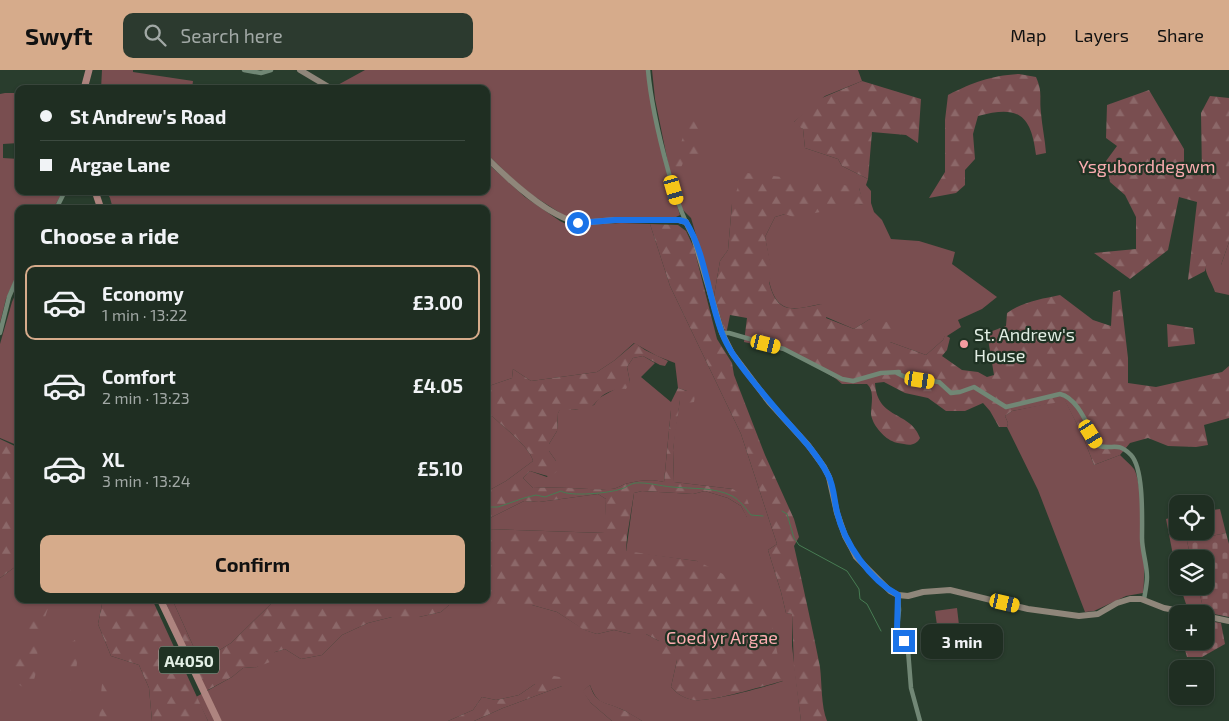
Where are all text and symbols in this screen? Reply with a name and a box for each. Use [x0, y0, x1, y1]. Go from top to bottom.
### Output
search box [123, 13, 473, 58]
text: Swyft [25, 21, 93, 50]
icon: search [141, 21, 169, 49]
text: Search here [181, 24, 283, 47]
text: Map [1010, 24, 1046, 46]
text: Layers [1074, 24, 1129, 46]
text: Share [1157, 24, 1204, 46]
text: St Andrew's Road [70, 105, 226, 128]
text: Argae Lane [70, 153, 170, 176]
park label: Ysguborddegwm [1078, 155, 1216, 177]
car [662, 174, 685, 206]
route start [567, 212, 589, 234]
text: Choose a ride [40, 222, 179, 248]
icon: car [42, 280, 87, 325]
text: Economy [102, 282, 184, 305]
text: £3.00 [412, 291, 463, 314]
text: 1 min · 13:22 [102, 305, 187, 324]
place label: St. Andrew's House [974, 323, 1075, 366]
car [749, 333, 782, 355]
marker: St. Andrew's House [958, 338, 970, 350]
icon: car [42, 363, 87, 408]
text: Comfort [102, 365, 176, 388]
car [904, 370, 935, 390]
text: £4.05 [413, 374, 463, 397]
text: 2 min · 13:23 [102, 388, 190, 407]
car [1076, 417, 1105, 451]
icon: car [42, 446, 87, 491]
text: XL [102, 448, 124, 471]
text: £5.10 [417, 457, 463, 480]
text: 3 min · 13:24 [102, 471, 191, 490]
map controls [1169, 495, 1214, 705]
button: locate [1169, 495, 1214, 540]
button: Confirm [40, 535, 465, 593]
button: layers [1169, 550, 1214, 595]
car [988, 592, 1021, 614]
button: + [1169, 605, 1214, 650]
callout: 3 min [922, 624, 1004, 658]
park label: Coed yr Argae [666, 626, 778, 648]
route end [893, 630, 915, 652]
text: 3 min [942, 632, 982, 651]
road number: A4050 [159, 646, 219, 674]
button: − [1169, 660, 1214, 705]

